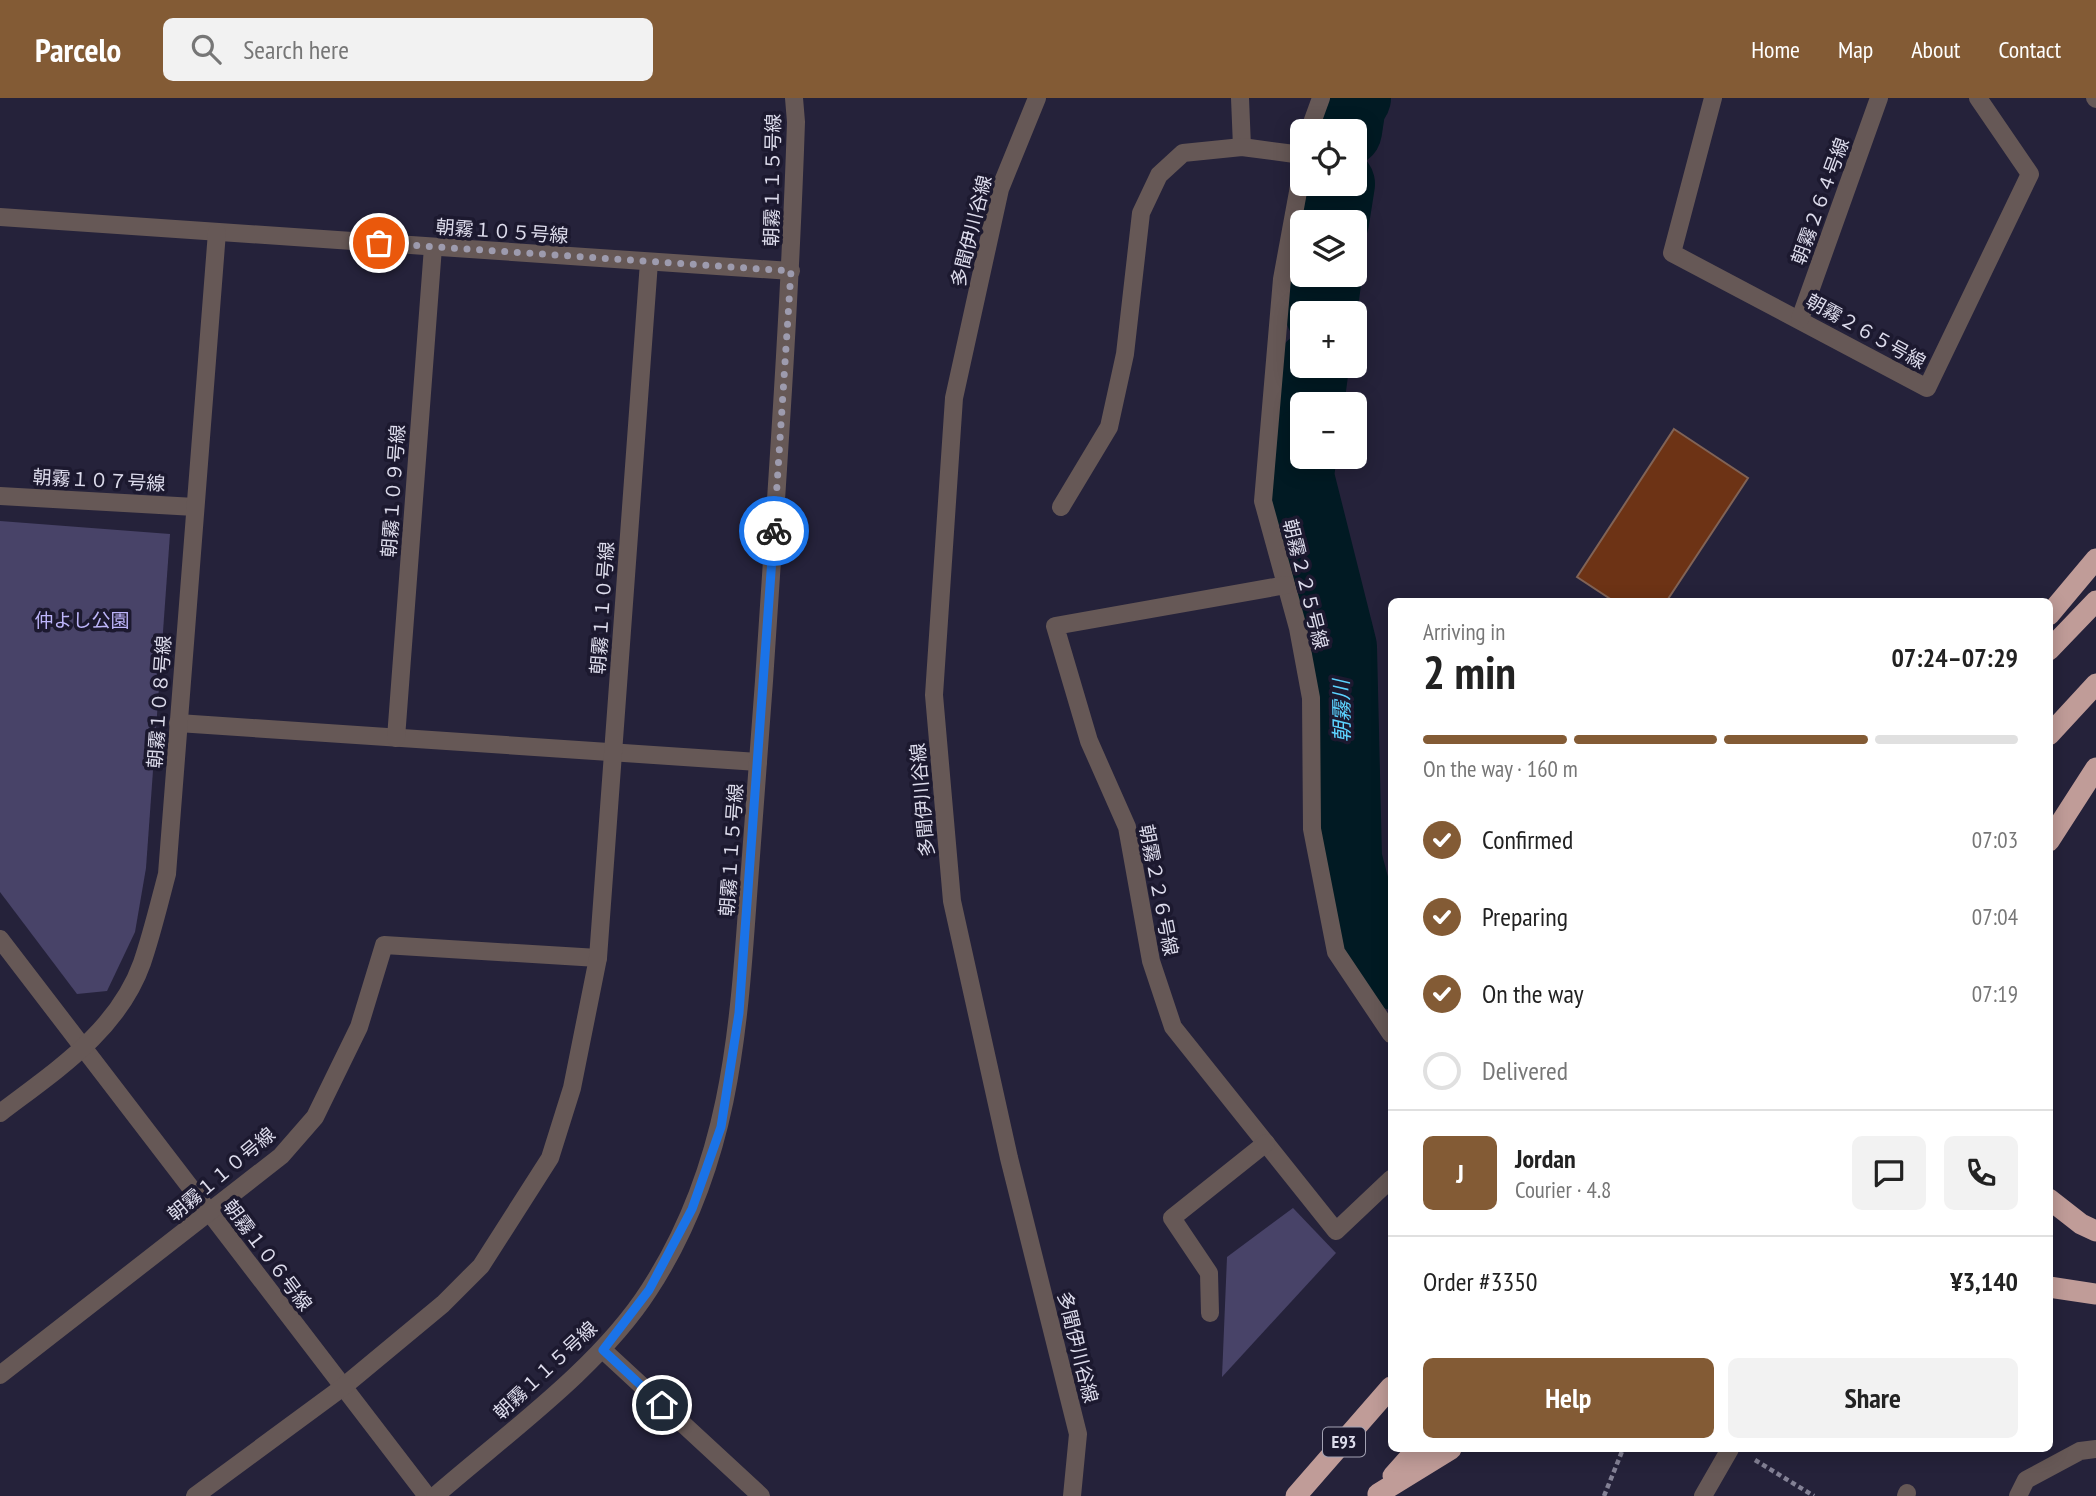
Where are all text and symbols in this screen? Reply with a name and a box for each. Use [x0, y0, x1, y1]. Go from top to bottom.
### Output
search box [163, 18, 653, 81]
text: Parcelo [35, 28, 121, 71]
icon: search [187, 30, 225, 68]
text: Search here [243, 33, 349, 66]
text: Home [1751, 34, 1800, 65]
text: Map [1838, 34, 1873, 65]
text: About [1911, 34, 1960, 65]
text: Contact [1998, 34, 2061, 65]
street label: 朝霧１１５号線 [759, 113, 785, 247]
map controls [1290, 119, 1367, 469]
button: locate [1290, 119, 1367, 196]
street label: 朝霧２６４号線 [1786, 134, 1854, 268]
street label: 多聞伊川谷線 [946, 173, 996, 289]
button: layers [1290, 210, 1367, 287]
pin [349, 213, 409, 273]
street label: 朝霧１０５号線 [435, 214, 569, 248]
icon: bag [360, 224, 398, 262]
street label: 朝霧２６５号線 [1802, 288, 1930, 374]
button: + [1290, 301, 1367, 378]
button: − [1290, 392, 1367, 469]
street label: 朝霧１０９号線 [376, 424, 410, 558]
street label: 朝霧１０７号線 [32, 465, 166, 495]
courier [739, 496, 809, 566]
icon: bike [755, 512, 793, 550]
street label: 朝霧２２５号線 [1278, 517, 1334, 651]
street label: 朝霧１１０号線 [585, 541, 619, 675]
park label: 仲よし公園 [34, 608, 130, 632]
text: Arriving in [1423, 617, 1505, 646]
street label: 朝霧１０８号線 [142, 635, 176, 769]
text: 07:24–07:29 [1891, 641, 2018, 674]
text: 2 min [1423, 642, 1516, 702]
water label: 朝霧川 [1327, 677, 1356, 743]
street label: 多聞伊川谷線 [905, 742, 939, 858]
text: On the way · 160 m [1423, 754, 1578, 783]
street label: 朝霧１１５号線 [714, 783, 748, 917]
icon: check [1423, 821, 1461, 859]
street label: 朝霧２２６号線 [1135, 822, 1183, 958]
text: Confirmed [1482, 823, 1573, 856]
text: 07:03 [1972, 825, 2018, 854]
icon: check [1423, 898, 1461, 936]
text: Preparing [1482, 900, 1568, 933]
text: 07:04 [1972, 902, 2018, 931]
icon: check [1423, 975, 1461, 1013]
text: On the way [1482, 977, 1584, 1010]
text: 07:19 [1972, 979, 2018, 1008]
text: Delivered [1482, 1054, 1568, 1087]
street label: 朝霧１１０号線 [162, 1122, 280, 1226]
button: chat [1852, 1136, 1926, 1210]
button: phone [1944, 1136, 2018, 1210]
text: Jordan [1515, 1142, 1576, 1175]
text: J [1456, 1157, 1464, 1190]
text: Courier · 4.8 [1515, 1175, 1611, 1204]
street label: 朝霧１０６号線 [218, 1195, 318, 1315]
text: Order #3350 [1423, 1265, 1538, 1298]
text: ¥3,140 [1950, 1265, 2018, 1298]
street label: 多聞伊川谷線 [1053, 1289, 1103, 1405]
street label: 朝霧１１５号線 [488, 1316, 602, 1424]
button: Help [1423, 1358, 1714, 1438]
button: Share [1728, 1358, 2018, 1438]
pin [632, 1375, 692, 1435]
icon: home [643, 1386, 681, 1424]
road number: E93 [1323, 1428, 1365, 1456]

